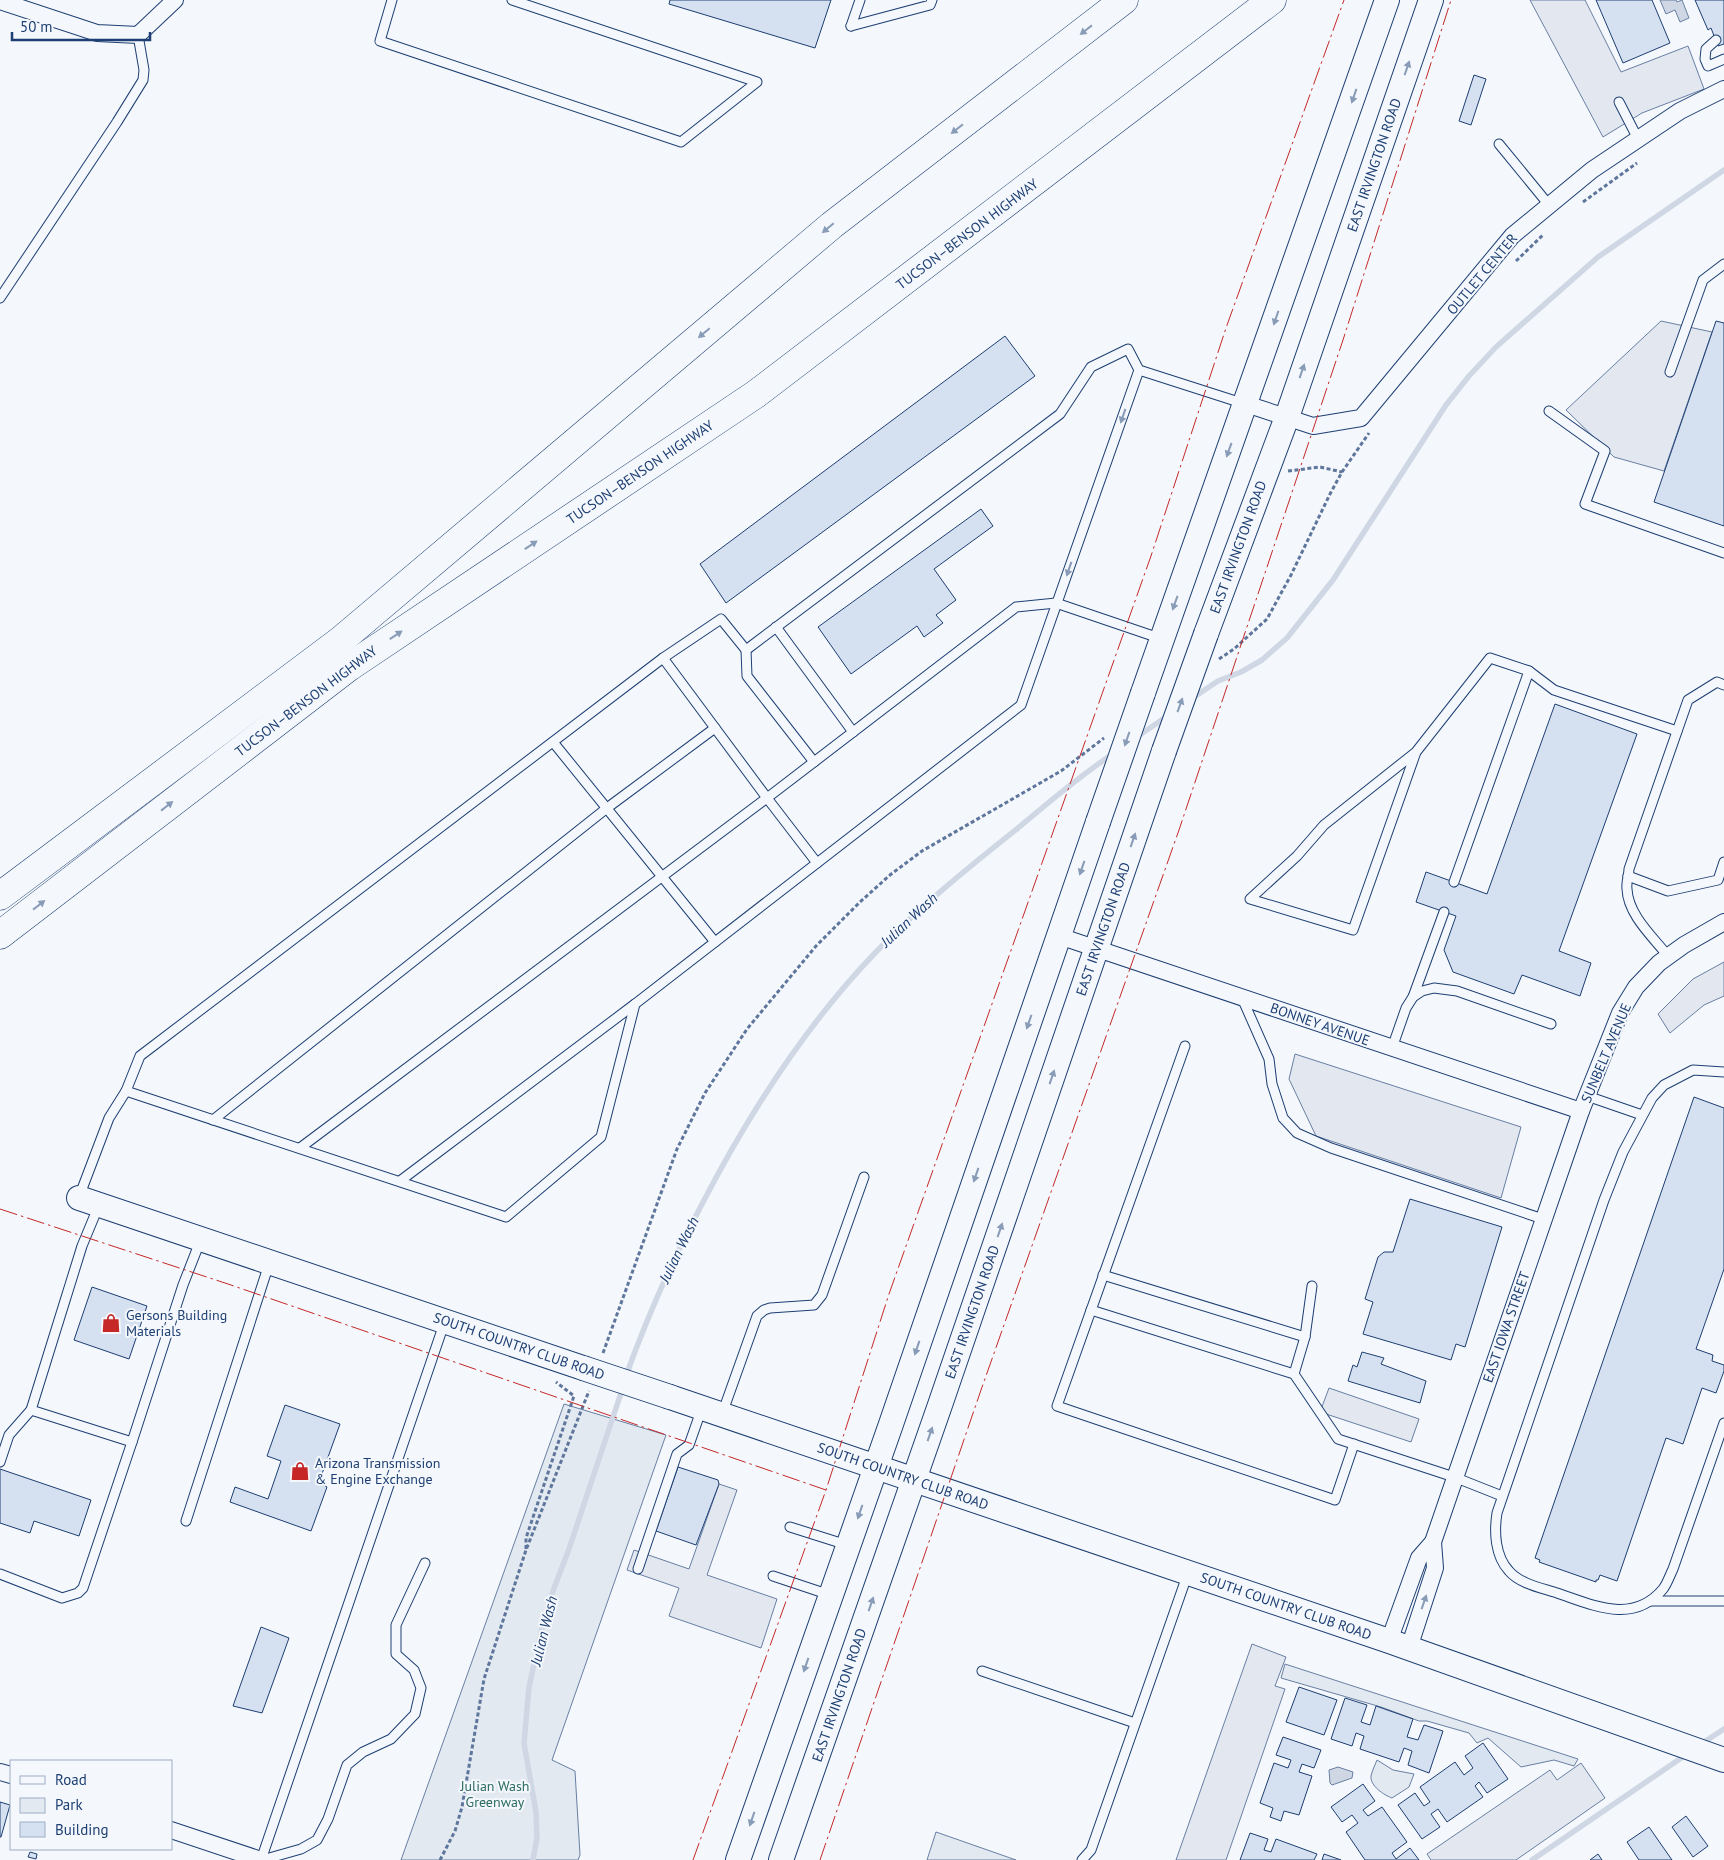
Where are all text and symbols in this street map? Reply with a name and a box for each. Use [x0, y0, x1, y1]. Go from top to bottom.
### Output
scale bar [12, 10, 150, 42]
text: 50 m [20, 17, 53, 36]
one-way arrow [1080, 24, 1093, 35]
one-way arrow [1403, 60, 1411, 75]
one-way arrow [1349, 88, 1357, 103]
street label: EAST IRVINGTON ROAD [1343, 96, 1405, 234]
one-way arrow [951, 123, 964, 134]
street label: TUCSON–BENSON HIGHWAY [892, 174, 1042, 293]
one-way arrow [822, 222, 835, 233]
street label: OUTLET CENTER [1443, 230, 1521, 318]
one-way arrow [1272, 311, 1280, 326]
one-way arrow [698, 327, 711, 338]
one-way arrow [1299, 363, 1307, 378]
one-way arrow [1119, 408, 1126, 423]
street label: TUCSON–BENSON HIGHWAY [563, 416, 717, 528]
one-way arrow [1225, 443, 1232, 458]
street label: EAST IRVINGTON ROAD [1206, 478, 1270, 616]
one-way arrow [524, 540, 537, 550]
one-way arrow [1064, 562, 1072, 577]
one-way arrow [1171, 596, 1178, 611]
one-way arrow [389, 631, 402, 640]
street label: TUCSON–BENSON HIGHWAY [231, 641, 381, 760]
one-way arrow [1176, 697, 1184, 712]
one-way arrow [1123, 732, 1131, 747]
one-way arrow [161, 801, 174, 811]
one-way arrow [1129, 832, 1137, 847]
street label: EAST IRVINGTON ROAD [1072, 860, 1134, 998]
one-way arrow [1078, 861, 1086, 876]
water label: Julian Wash [875, 888, 941, 952]
one-way arrow [32, 900, 46, 910]
street label: BONNEY AVENUE [1268, 999, 1372, 1049]
street label: SUNBELT AVENUE [1577, 1000, 1635, 1106]
one-way arrow [1025, 1014, 1033, 1029]
one-way arrow [1049, 1069, 1056, 1084]
one-way arrow [972, 1168, 980, 1183]
water label: Julian Wash [654, 1214, 703, 1287]
one-way arrow [996, 1223, 1004, 1238]
street label: EAST IRVINGTON ROAD [941, 1243, 1003, 1381]
street label: EAST IOWA STREET [1479, 1269, 1534, 1385]
place label: Gersons Building Materials [126, 1306, 227, 1340]
street label: SOUTH COUNTRY CLUB ROAD [431, 1308, 607, 1384]
shop icon: Gersons Building Materials [100, 1312, 122, 1334]
one-way arrow [913, 1341, 921, 1356]
one-way arrow [926, 1426, 934, 1441]
street label: SOUTH COUNTRY CLUB ROAD [815, 1438, 991, 1514]
place label: Arizona Transmission & Engine Exchange [315, 1454, 441, 1488]
shop icon: Arizona Transmission & Engine Exchange [289, 1460, 311, 1482]
one-way arrow [856, 1505, 864, 1520]
street label: SOUTH COUNTRY CLUB ROAD [1198, 1568, 1374, 1644]
water label: Julian Wash [525, 1594, 561, 1669]
one-way arrow [1421, 1594, 1428, 1609]
one-way arrow [868, 1596, 875, 1611]
street label: EAST IRVINGTON ROAD [808, 1626, 870, 1764]
one-way arrow [802, 1658, 809, 1673]
legend [10, 1760, 172, 1850]
text: Road [55, 1770, 87, 1789]
park label: Julian Wash Greenway [459, 1777, 530, 1811]
text: Park [55, 1795, 83, 1814]
one-way arrow [748, 1811, 755, 1826]
text: Building [55, 1820, 109, 1839]

